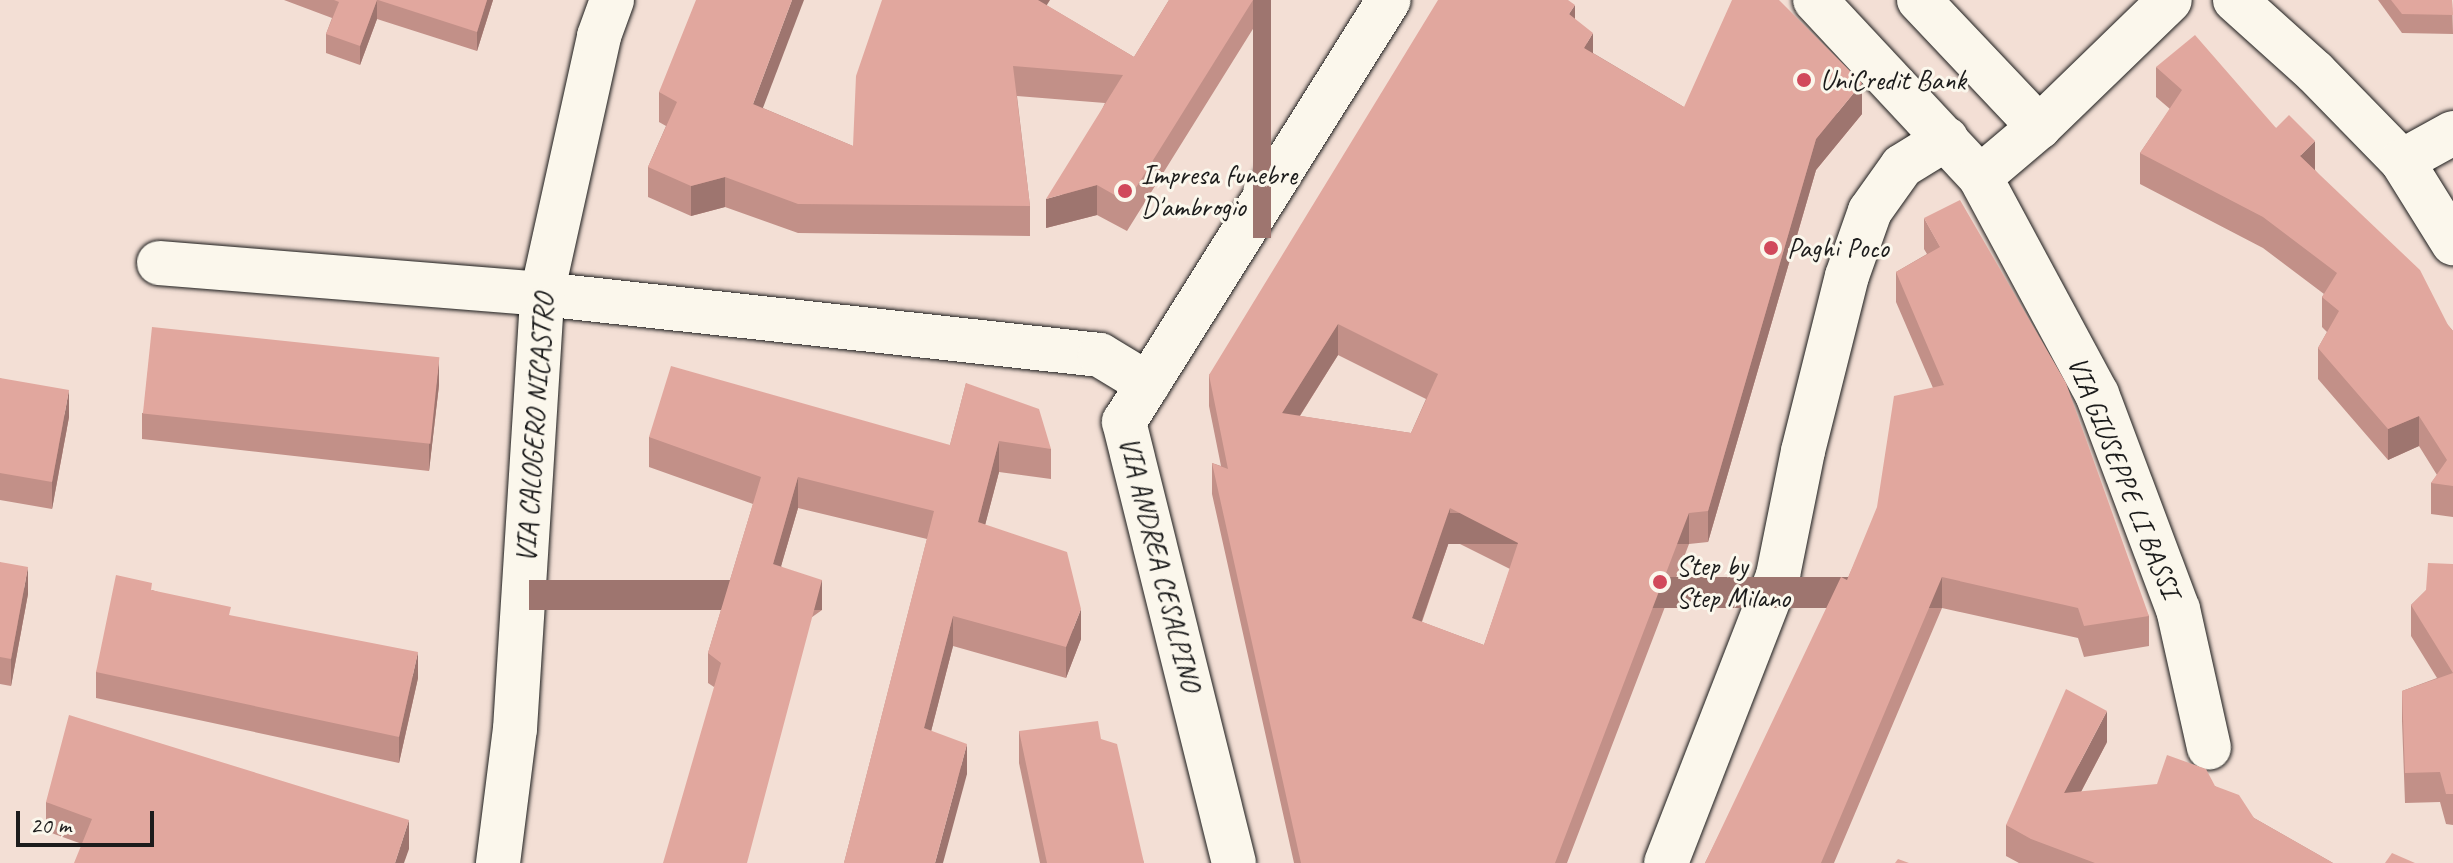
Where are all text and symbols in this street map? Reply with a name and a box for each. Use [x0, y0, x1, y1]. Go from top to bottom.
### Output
place label: UniCredit Bank [1820, 63, 1966, 97]
marker: UniCredit Bank [1795, 71, 1813, 89]
place label: Impresa funebre D'ambrogio [1141, 158, 1297, 224]
marker: Impresa funebre D'ambrogio [1116, 182, 1134, 200]
place label: Paghi Poco [1787, 231, 1888, 265]
marker: Paghi Poco [1762, 239, 1780, 257]
street label: VIA CALOGERO NICASTRO [509, 292, 561, 564]
street label: VIA GIUSEPPE LI BASSI [2061, 354, 2187, 600]
street label: VIA ANDREA CESALPINO [1112, 434, 1208, 694]
place label: Step by Step Milano [1676, 549, 1790, 615]
marker: Step by Step Milano [1651, 573, 1669, 591]
scale bar [20, 795, 158, 845]
text: 20 m [30, 810, 71, 840]

